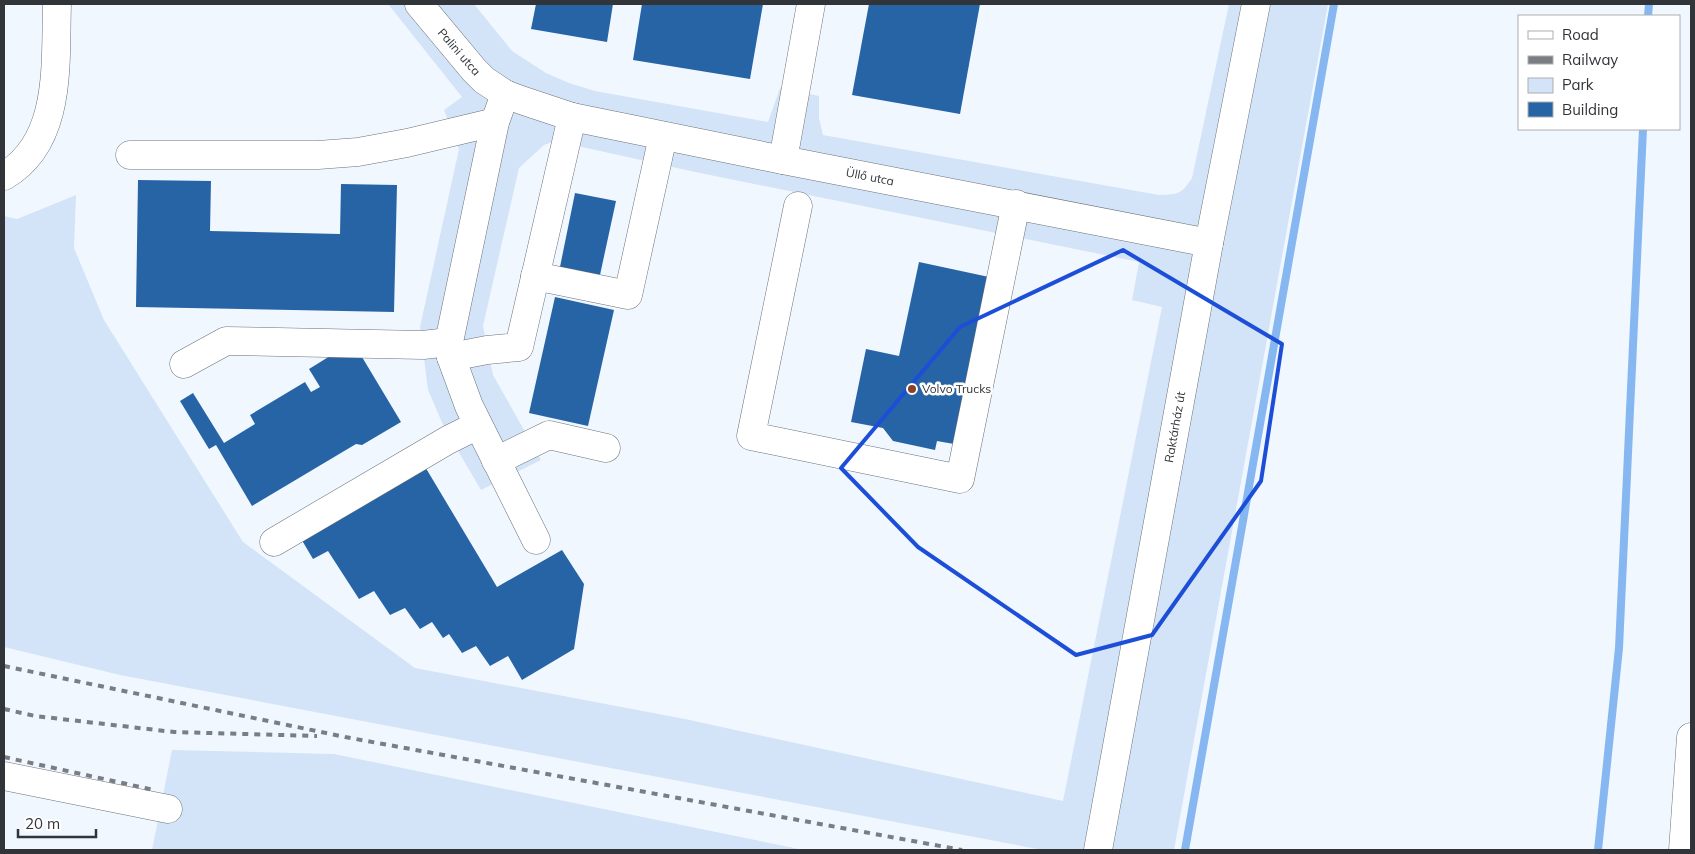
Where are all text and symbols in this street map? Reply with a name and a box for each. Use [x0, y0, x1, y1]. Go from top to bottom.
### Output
legend [1518, 15, 1680, 130]
street label: Palini utca [435, 25, 484, 78]
text: Road [1562, 25, 1599, 44]
text: Railway [1562, 50, 1618, 69]
text: Park [1562, 75, 1594, 94]
text: Building [1562, 100, 1618, 119]
street label: Üllő utca [845, 165, 895, 189]
place label: Volvo Trucks [922, 381, 991, 396]
marker: Volvo Trucks [906, 383, 918, 395]
street label: Raktárház út [1161, 390, 1188, 464]
scale bar [18, 806, 95, 838]
text: 20 m [25, 814, 60, 833]

